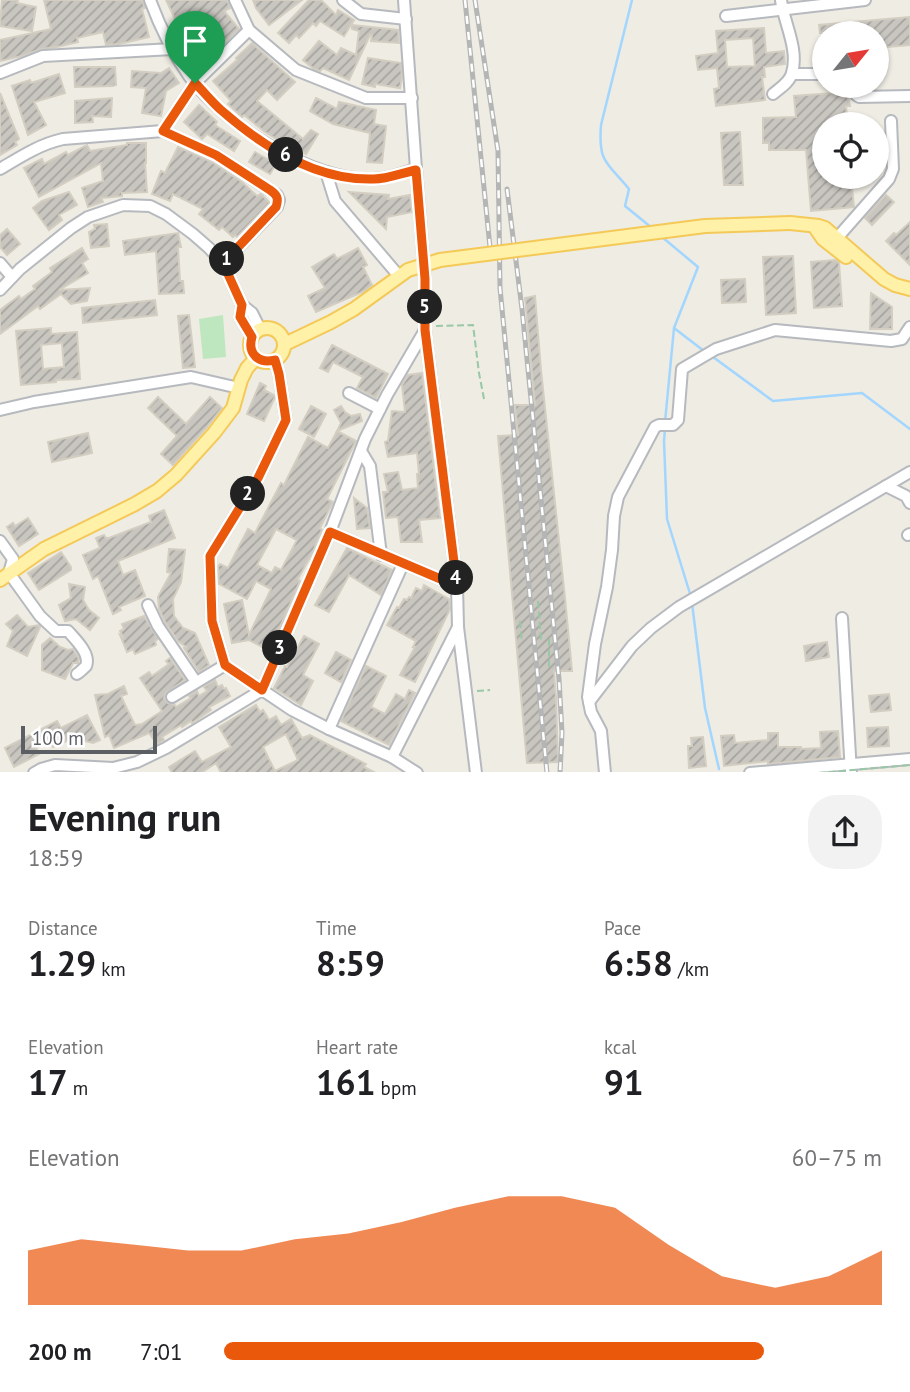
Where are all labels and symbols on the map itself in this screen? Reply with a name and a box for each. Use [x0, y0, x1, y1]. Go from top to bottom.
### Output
pin [165, 11, 225, 83]
north arrow [812, 21, 889, 98]
pin: 6 [268, 138, 304, 172]
pin: 1 [210, 242, 244, 276]
pin: 5 [408, 290, 442, 324]
pin: 2 [230, 476, 266, 512]
pin: 4 [438, 560, 474, 596]
pin: 3 [262, 630, 298, 666]
scale bar [21, 724, 158, 755]

